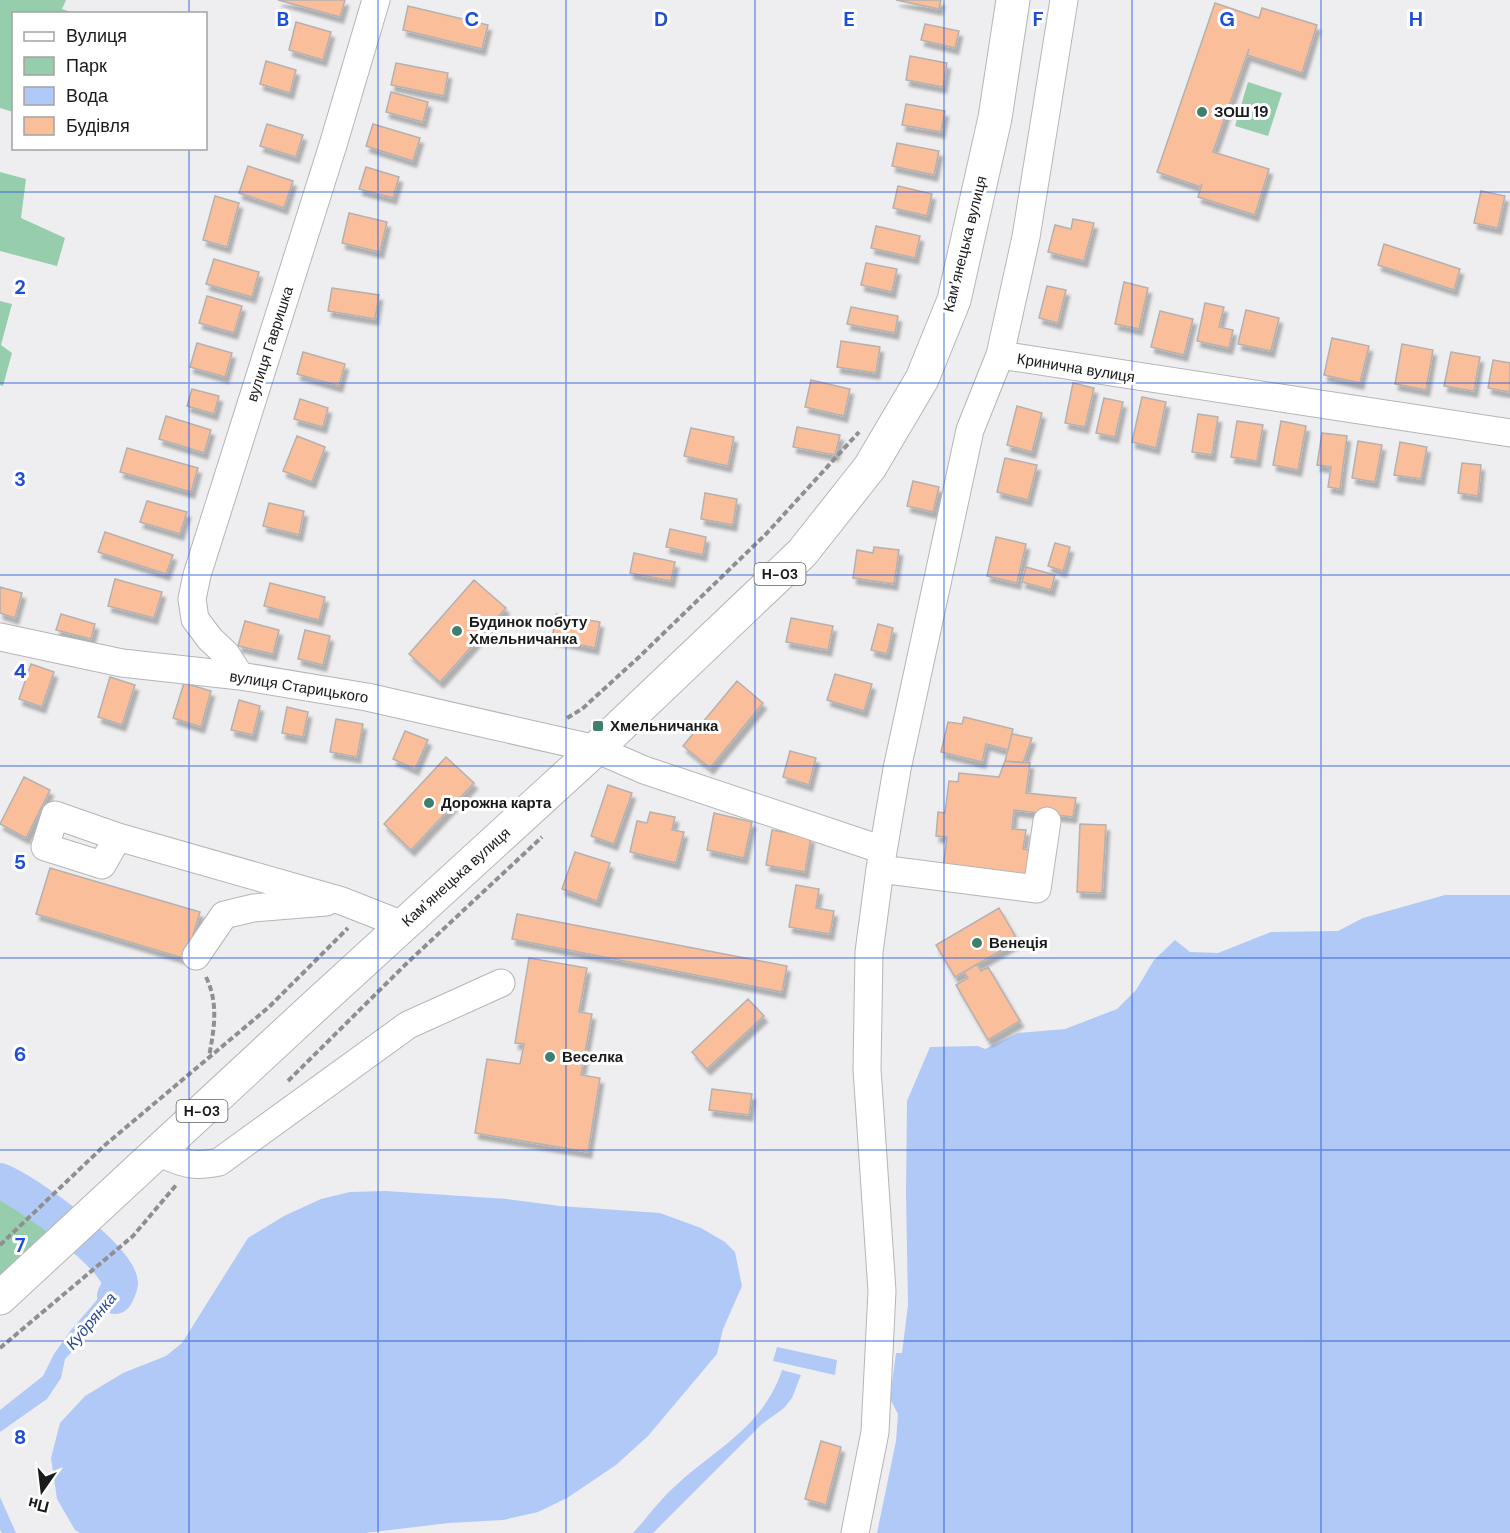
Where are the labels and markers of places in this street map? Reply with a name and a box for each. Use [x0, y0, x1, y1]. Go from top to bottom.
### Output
place label: ЗОШ 19 [1214, 102, 1268, 122]
marker: ЗОШ 19 [1195, 105, 1209, 119]
place label: Будинок побуту Хмельничанка [469, 612, 588, 649]
marker: Будинок побуту Хмельничанка [450, 624, 464, 638]
place label: Хмельничанка [610, 716, 719, 736]
marker: Хмельничанка [591, 719, 605, 733]
place label: Дорожна карта [441, 793, 552, 813]
marker: Дорожна карта [422, 796, 436, 810]
place label: Венеція [989, 933, 1048, 953]
marker: Венеція [970, 936, 984, 950]
place label: Веселка [562, 1047, 624, 1067]
marker: Веселка [543, 1050, 557, 1064]

